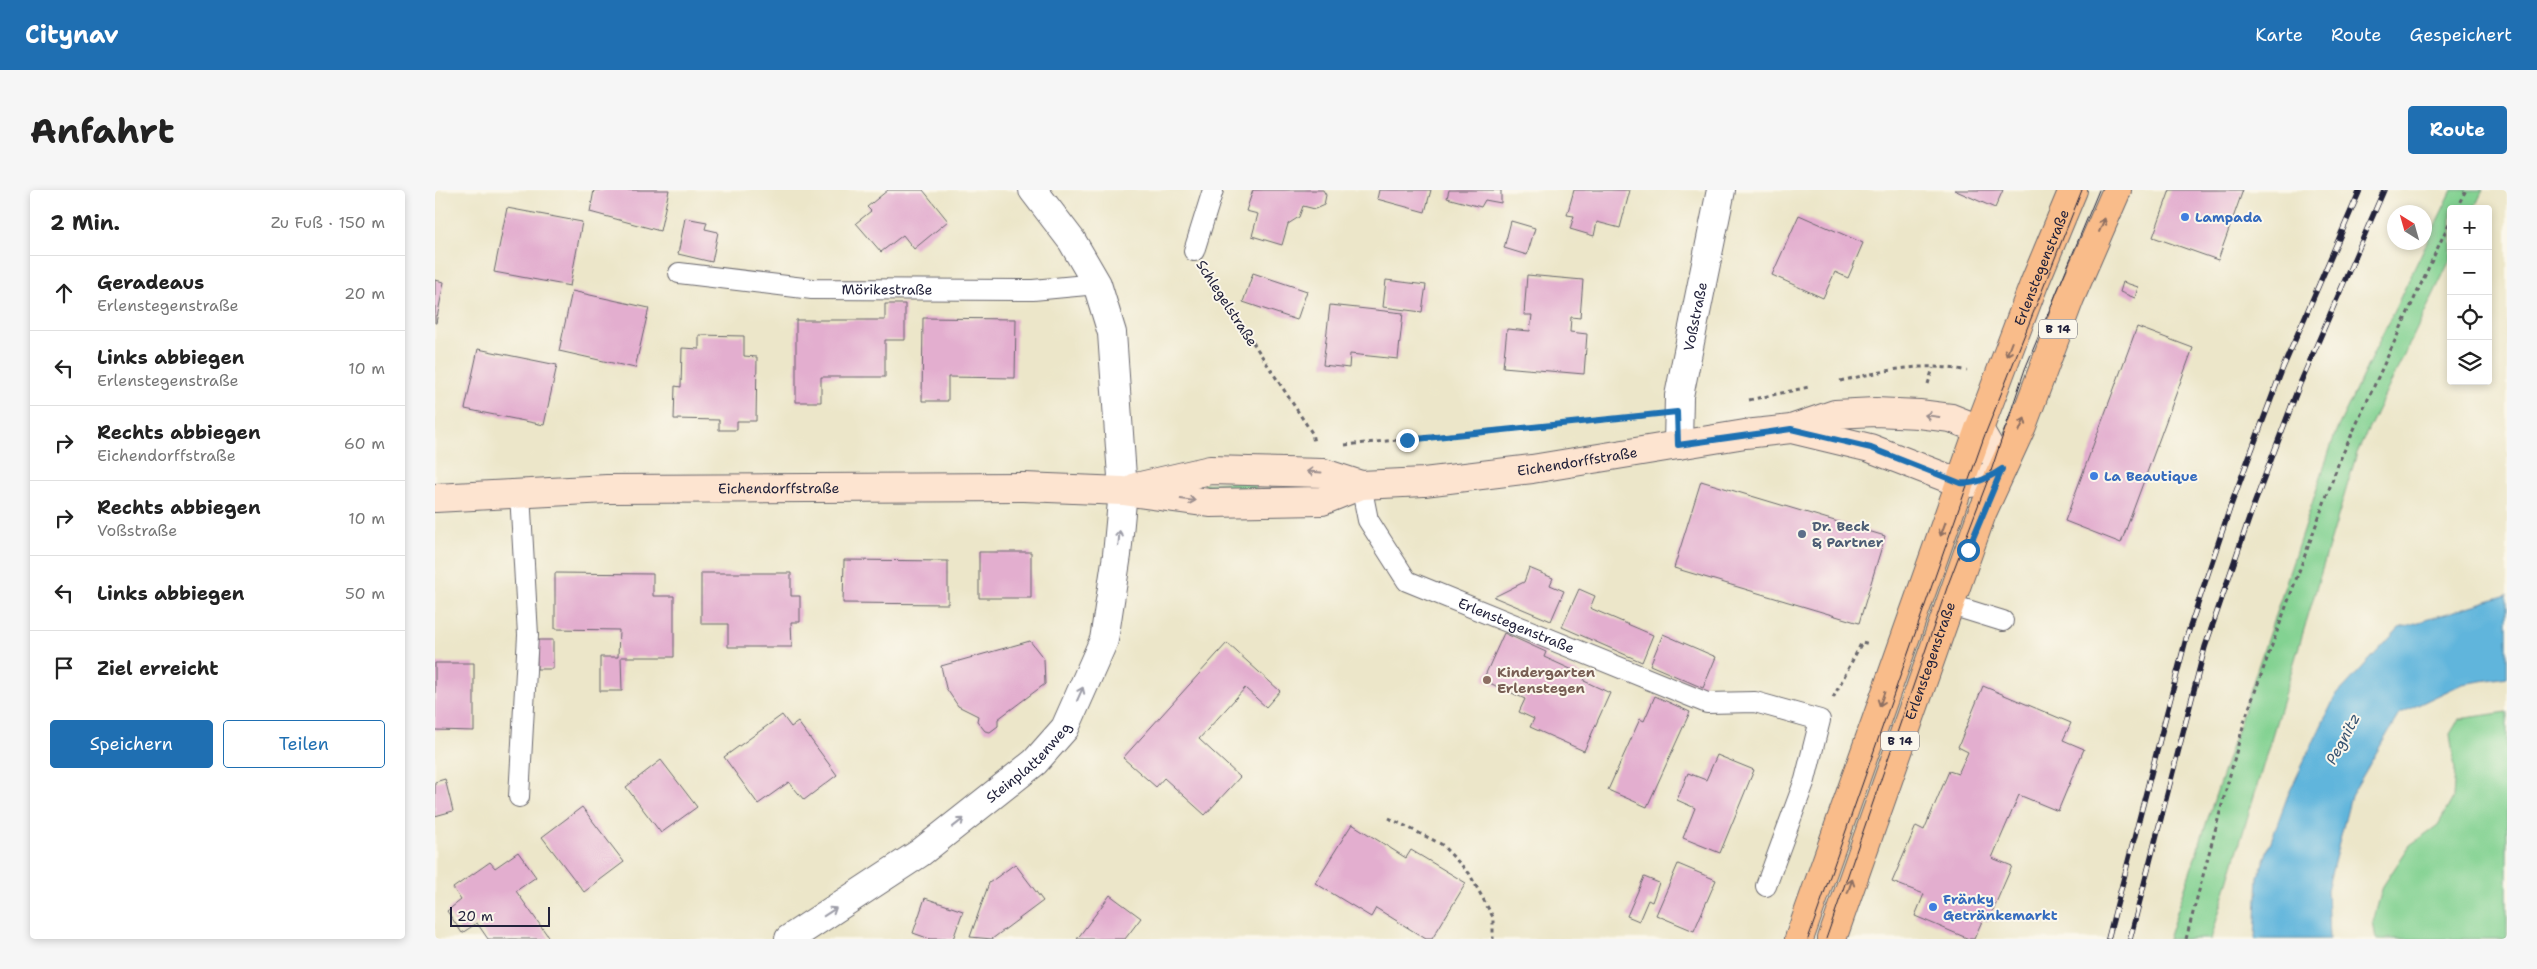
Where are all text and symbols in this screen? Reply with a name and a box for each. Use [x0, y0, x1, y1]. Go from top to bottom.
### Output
text: Citynav [25, 19, 119, 51]
text: Karte [2255, 23, 2303, 47]
text: Route [2331, 23, 2382, 47]
text: Gespeichert [2410, 23, 2512, 47]
button: Route [2408, 106, 2507, 154]
text: Anfahrt [30, 107, 174, 154]
north arrow [2387, 205, 2432, 250]
map controls [2447, 205, 2492, 385]
button: + [2447, 205, 2492, 250]
street label: Erlenstegenstraße [2010, 207, 2073, 328]
place label: Lampada [2195, 208, 2263, 226]
text: 2 Min. [50, 209, 120, 237]
marker: Lampada [2179, 211, 2191, 223]
text: Zu Fuß · 150 m [271, 212, 385, 233]
one-way arrow [2097, 218, 2107, 233]
button: − [2447, 250, 2492, 295]
street label: Schlegelstraße [1192, 256, 1262, 350]
text: Geradeaus [97, 270, 204, 295]
icon: ahead [50, 279, 78, 307]
street label: Mörikestraße [841, 280, 933, 299]
street label: Voßstraße [1679, 280, 1711, 353]
text: 20 m [344, 283, 385, 304]
text: Erlenstegenstraße [97, 295, 239, 316]
button: locate [2447, 295, 2492, 340]
road number: B 14 [2039, 320, 2077, 338]
button: layers [2447, 340, 2492, 385]
one-way arrow [2004, 341, 2014, 356]
text: Links abbiegen [97, 345, 244, 370]
icon: left [50, 354, 78, 382]
text: 10 m [348, 358, 385, 379]
text: Erlenstegenstraße [97, 370, 239, 391]
one-way arrow [1925, 410, 1941, 420]
one-way arrow [2018, 418, 2028, 433]
text: Rechts abbiegen [97, 420, 261, 445]
icon: right [50, 429, 78, 457]
route end [1396, 429, 1419, 452]
text: 60 m [344, 433, 385, 454]
street label: Eichendorffstraße [1516, 443, 1639, 480]
text: Eichendorffstraße [97, 445, 236, 466]
place label: La Beautique [2104, 467, 2198, 485]
one-way arrow [1306, 468, 1322, 477]
marker: La Beautique [2088, 470, 2100, 482]
street label: Eichendorffstraße [718, 479, 840, 497]
text: Rechts abbiegen [97, 495, 261, 520]
one-way arrow [1180, 495, 1196, 505]
icon: right [50, 504, 78, 532]
text: 10 m [348, 508, 385, 529]
place label: Dr. Beck & Partner [1812, 517, 1884, 551]
text: Voßstraße [97, 520, 177, 541]
one-way arrow [1938, 520, 1947, 536]
marker: Dr. Beck & Partner [1796, 528, 1808, 540]
one-way arrow [1114, 530, 1124, 546]
route start [1957, 539, 1980, 562]
icon: left [50, 579, 78, 607]
text: Links abbiegen [97, 581, 244, 606]
text: 50 m [345, 583, 385, 604]
street label: Erlenstegenstraße [1455, 594, 1577, 657]
street label: Erlenstegenstraße [1901, 599, 1959, 722]
icon: arrive [50, 654, 78, 682]
text: Ziel erreicht [97, 656, 218, 681]
place label: Kindergarten Erlenstegen [1497, 663, 1595, 697]
marker: Kindergarten Erlenstegen [1481, 674, 1493, 686]
one-way arrow [1076, 687, 1086, 702]
one-way arrow [1877, 691, 1886, 706]
water label: Pegnitz [2321, 710, 2365, 768]
button: Speichern [50, 720, 213, 768]
button: Teilen [223, 720, 385, 768]
street label: Steinplattenweg [982, 720, 1075, 807]
road number: B 14 [1881, 732, 1919, 750]
one-way arrow [951, 817, 964, 828]
one-way arrow [1846, 878, 1855, 894]
place label: Fränky Getränkemarkt [1943, 890, 2058, 924]
marker: Fränky Getränkemarkt [1927, 901, 1939, 913]
scale bar [450, 904, 550, 927]
text: 20 m [457, 907, 493, 925]
one-way arrow [823, 907, 837, 917]

